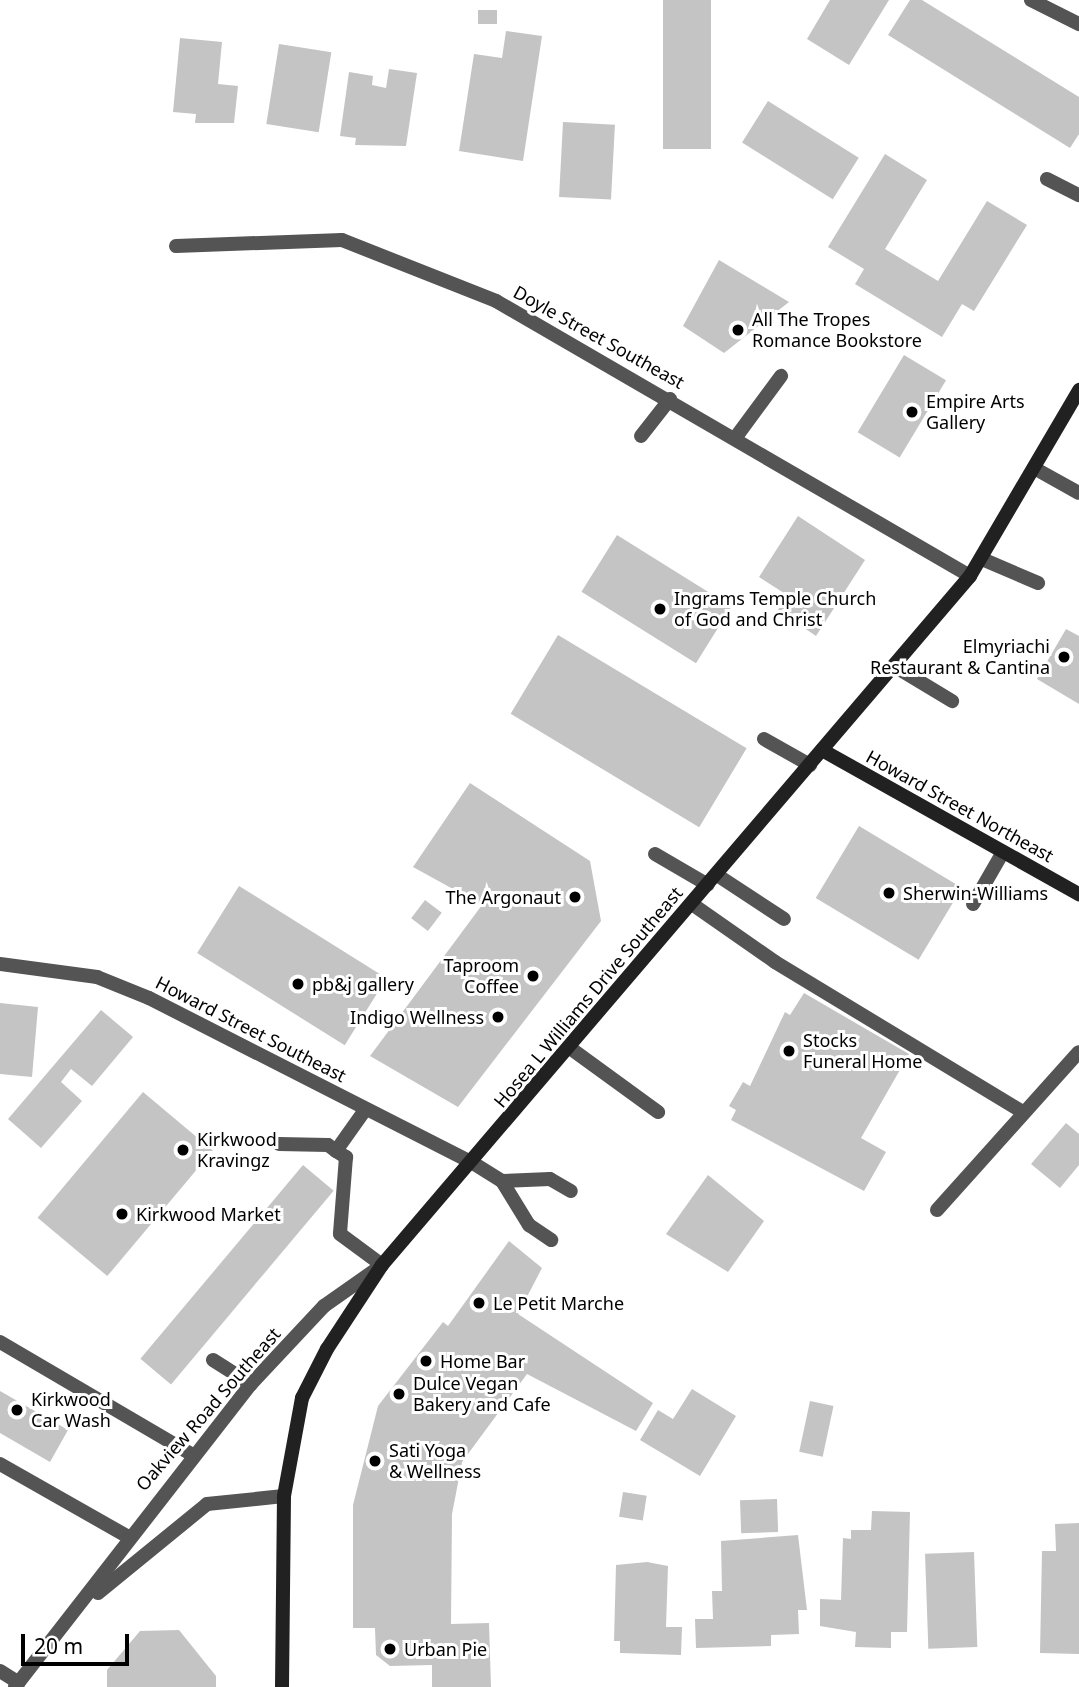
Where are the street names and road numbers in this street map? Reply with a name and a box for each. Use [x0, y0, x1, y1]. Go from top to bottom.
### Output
street label: Doyle Street Southeast [510, 281, 688, 393]
street label: Howard Street Northeast [863, 745, 1057, 867]
street label: Hosea L Williams Drive Southeast [489, 882, 687, 1112]
street label: Howard Street Southeast [152, 972, 350, 1086]
street label: Oakview Road Southeast [131, 1323, 285, 1495]

